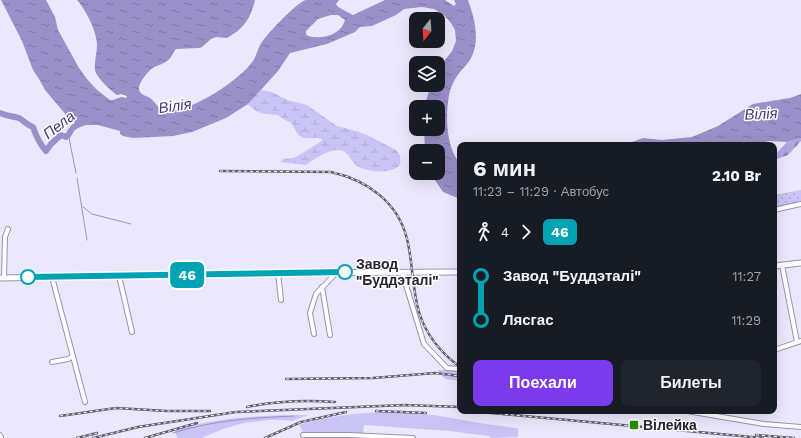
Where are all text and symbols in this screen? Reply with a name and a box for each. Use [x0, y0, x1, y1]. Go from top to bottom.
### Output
north arrow [409, 12, 445, 48]
map controls [409, 12, 445, 180]
button: layers [409, 56, 445, 92]
water label: Вілія [157, 95, 193, 117]
button: + [409, 100, 445, 136]
water label: Вілія [744, 104, 778, 124]
water label: Пела [39, 107, 79, 143]
button: − [409, 144, 445, 180]
text: 6 мин [473, 156, 536, 181]
text: 2.10 Br [712, 167, 761, 185]
text: 11:23 – 11:29 · Автобус [473, 184, 609, 199]
icon: walk [473, 221, 495, 243]
icon: forward [515, 221, 537, 243]
text: 46 [551, 224, 569, 240]
text: 4 [501, 225, 509, 240]
place label: Завод "Буддэталі" [356, 256, 439, 288]
line badge: 46 [169, 262, 205, 288]
marker: Завод "Буддэталі" [337, 264, 353, 280]
text: 46 [178, 267, 196, 283]
text: Завод "Буддэталі" [503, 267, 641, 285]
unlabelled marker [20, 269, 36, 285]
text: 11:27 [732, 269, 761, 284]
text: Лясгас [503, 311, 554, 329]
text: 11:29 [731, 313, 761, 328]
button: Поехали [473, 360, 613, 406]
button: Билеты [621, 360, 761, 406]
place label: Вілейка [643, 417, 697, 433]
marker: Вілейка [628, 419, 640, 431]

